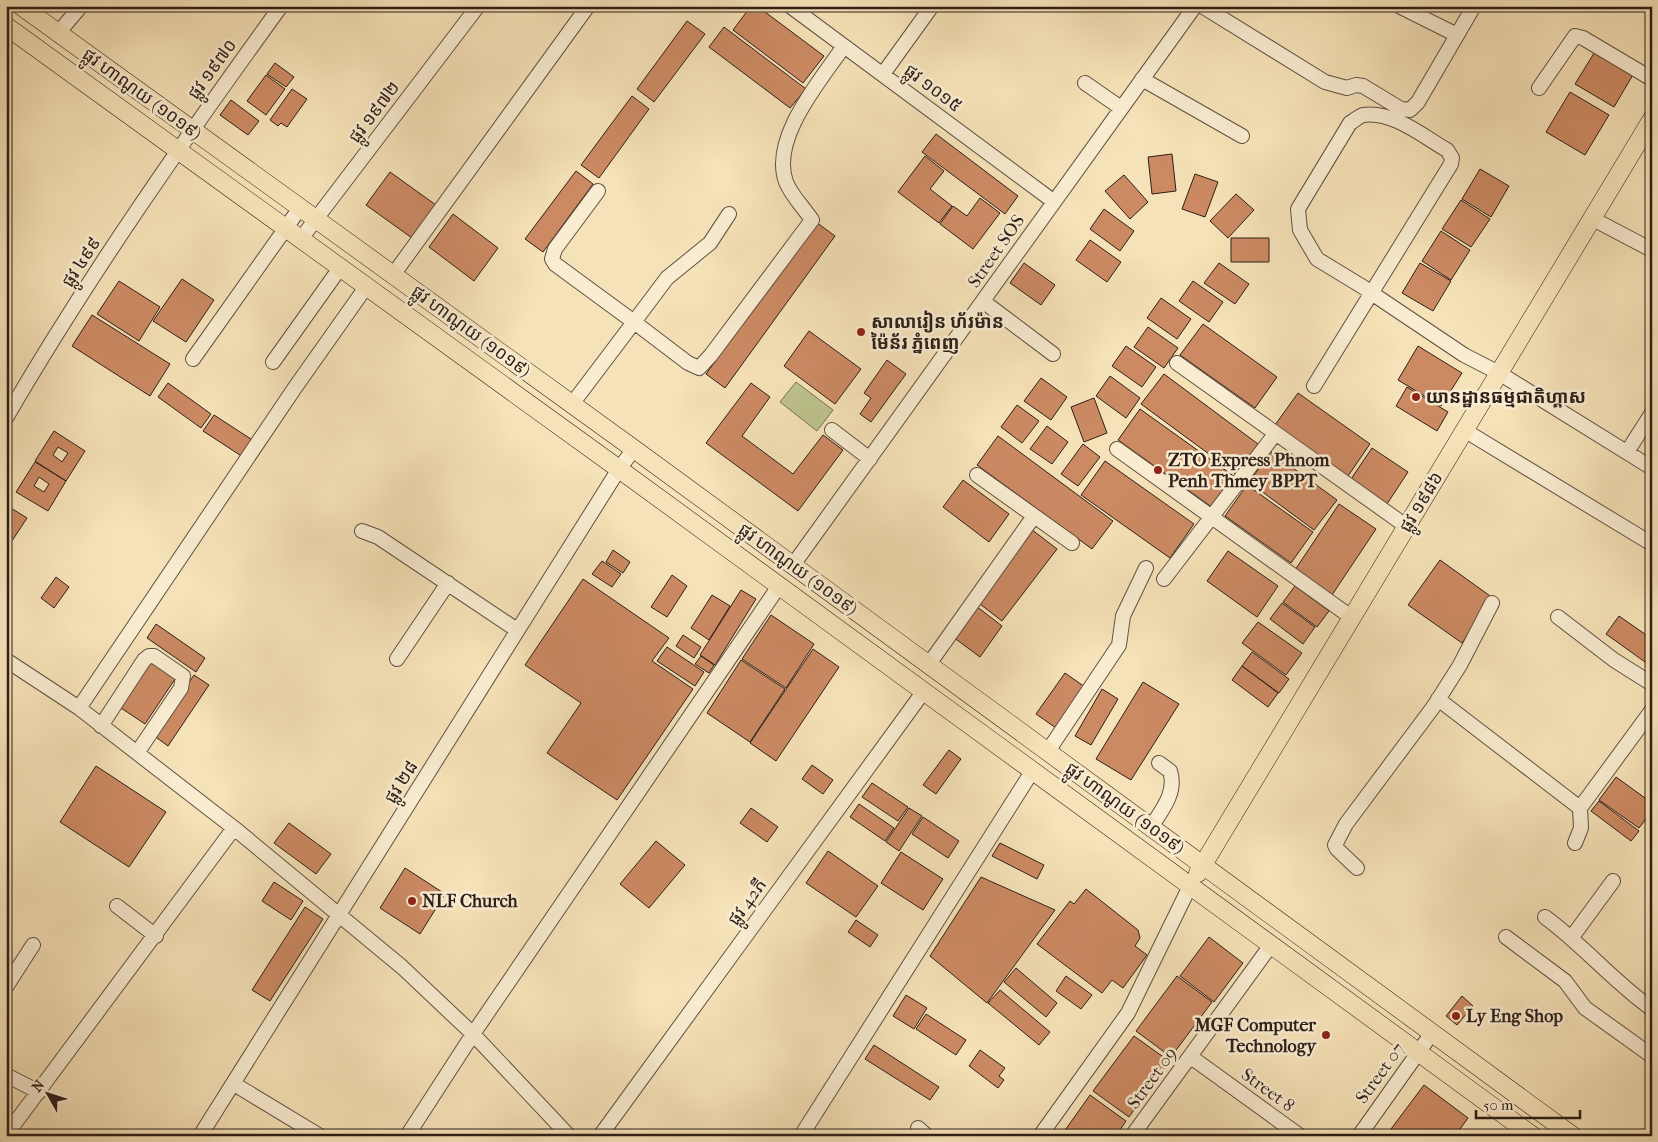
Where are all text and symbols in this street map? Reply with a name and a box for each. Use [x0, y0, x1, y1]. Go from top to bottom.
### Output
street label: ផ្លូវ ១៩៧០ [183, 35, 246, 107]
street label: ផ្លូវ ហាណូយ (១០១៩) [75, 44, 205, 149]
street label: ផ្លូវ ១០១៥ [896, 60, 966, 121]
street label: ផ្លូវ ១៩៧២ [344, 77, 409, 150]
street label: Street SOS [964, 211, 1029, 292]
street label: ផ្លូវ ៤៩៩ [58, 233, 110, 294]
street label: ផ្លូវ ហាណូយ (១០១៩) [404, 281, 534, 386]
place label: សាលារៀន ហ័រម៉ាន ម៉ៃន័រ ភ្នំពេញ [871, 310, 1004, 354]
marker: សាលារៀន ហ័រម៉ាន ម៉ៃន័រ ភ្នំពេញ [855, 326, 867, 338]
place label: យានដ្ឋានធម្មជាតិហ្គាស [1426, 387, 1586, 408]
marker: យានដ្ឋានធម្មជាតិហ្គាស [1410, 391, 1422, 403]
place label: ZTO Express Phnom Penh Thmey BPPT [1168, 450, 1330, 492]
marker: ZTO Express Phnom Penh Thmey BPPT [1152, 464, 1164, 476]
street label: ផ្លូវ ១៩៨៦ [1395, 468, 1452, 539]
street label: ផ្លូវ ហាណូយ (១០១៩) [731, 519, 861, 624]
street label: ផ្លូវ ២៨ [380, 757, 427, 810]
street label: ផ្លូវ ហាណូយ (១០១៩) [1058, 758, 1188, 863]
street label: ផ្លូវ 42ភី [723, 875, 776, 933]
place label: NLF Church [422, 891, 519, 912]
marker: NLF Church [406, 895, 418, 907]
place label: Ly Eng Shop [1466, 1006, 1563, 1027]
marker: Ly Eng Shop [1450, 1010, 1462, 1022]
place label: MGF Computer Technology [1194, 1015, 1317, 1057]
marker: MGF Computer Technology [1320, 1029, 1332, 1041]
street label: Street 07 [1351, 1039, 1410, 1108]
street label: Street 09 [1123, 1044, 1182, 1113]
street label: Street 8 [1237, 1064, 1298, 1117]
north arrow [22, 1070, 72, 1120]
text: N [28, 1076, 48, 1096]
scale bar [1476, 1087, 1579, 1119]
text: 50 m [1483, 1096, 1514, 1114]

